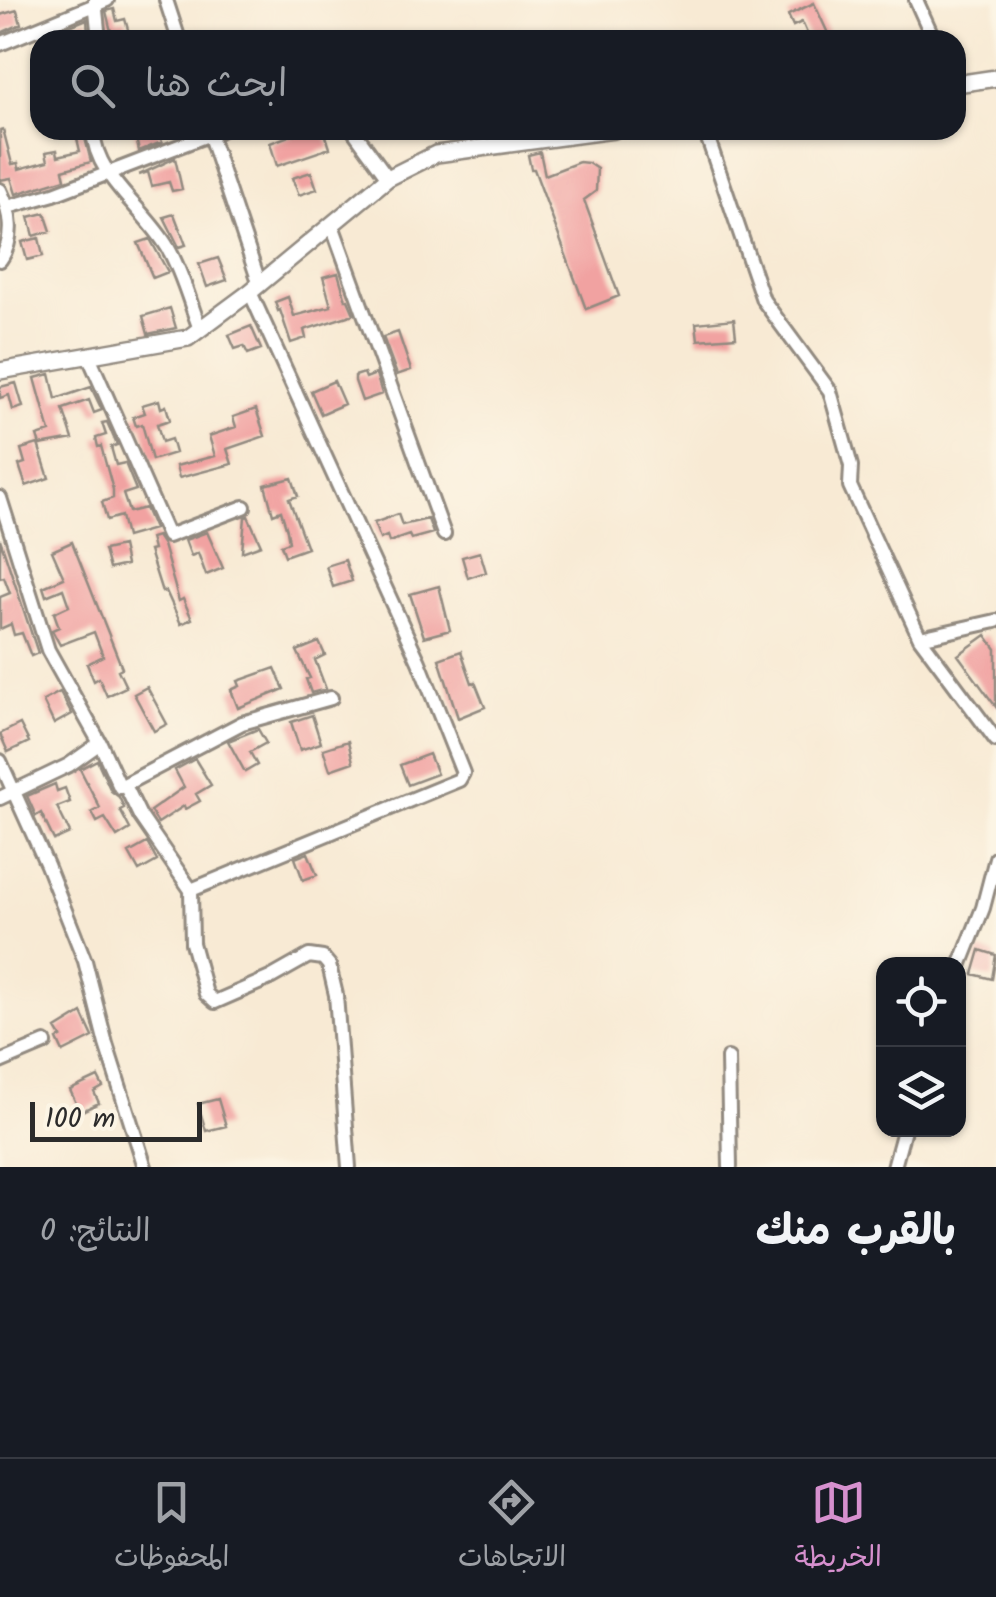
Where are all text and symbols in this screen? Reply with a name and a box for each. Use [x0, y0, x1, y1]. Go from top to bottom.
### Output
search box [30, 30, 966, 140]
text: ابحث هنا [145, 56, 287, 116]
icon: search [65, 58, 120, 113]
map controls [876, 957, 966, 1137]
button: locate [876, 957, 966, 1047]
button: layers [876, 1047, 966, 1137]
scale bar [30, 1097, 202, 1142]
text: 100 m [45, 1097, 115, 1142]
text: بالقرب منك [756, 1199, 956, 1266]
text: النتائج: 0 [40, 1207, 151, 1258]
tab: المحفوظات [114, 1475, 230, 1581]
tab: الاتجاهات [458, 1475, 566, 1581]
tab: الخريطة [794, 1475, 882, 1581]

